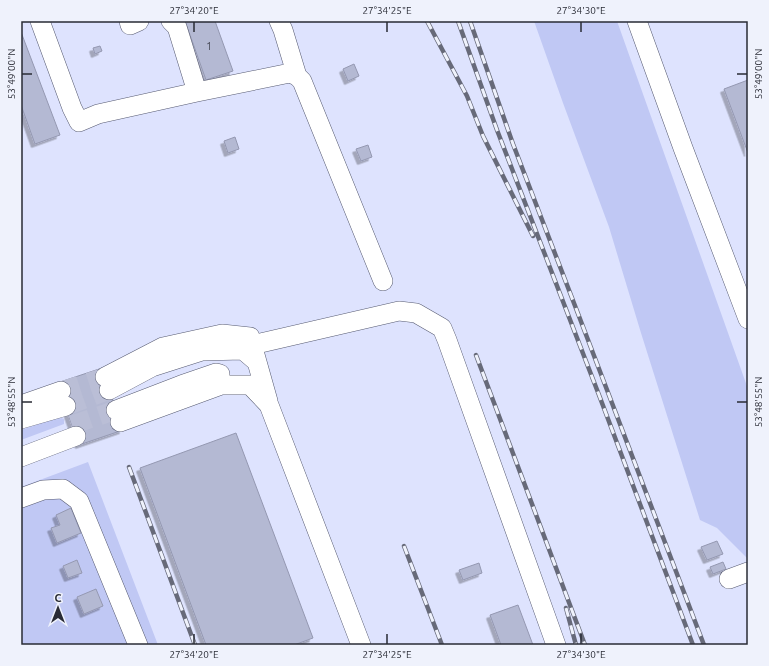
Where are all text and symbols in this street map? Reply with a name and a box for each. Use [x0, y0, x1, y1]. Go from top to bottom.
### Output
text: 27°34'20"E [169, 5, 219, 16]
text: 27°34'25"E [362, 5, 412, 16]
text: 27°34'30"E [556, 5, 606, 16]
house number: 1 [206, 40, 212, 52]
text: 53°49'00"N [6, 49, 17, 99]
text: 53°49'00"N [753, 49, 764, 99]
text: 53°48'55"N [6, 377, 17, 427]
text: 53°48'55"N [753, 377, 764, 427]
north arrow [38, 588, 78, 628]
text: С [54, 592, 62, 604]
text: 27°34'20"E [169, 649, 219, 660]
text: 27°34'25"E [362, 649, 412, 660]
text: 27°34'30"E [556, 649, 606, 660]

